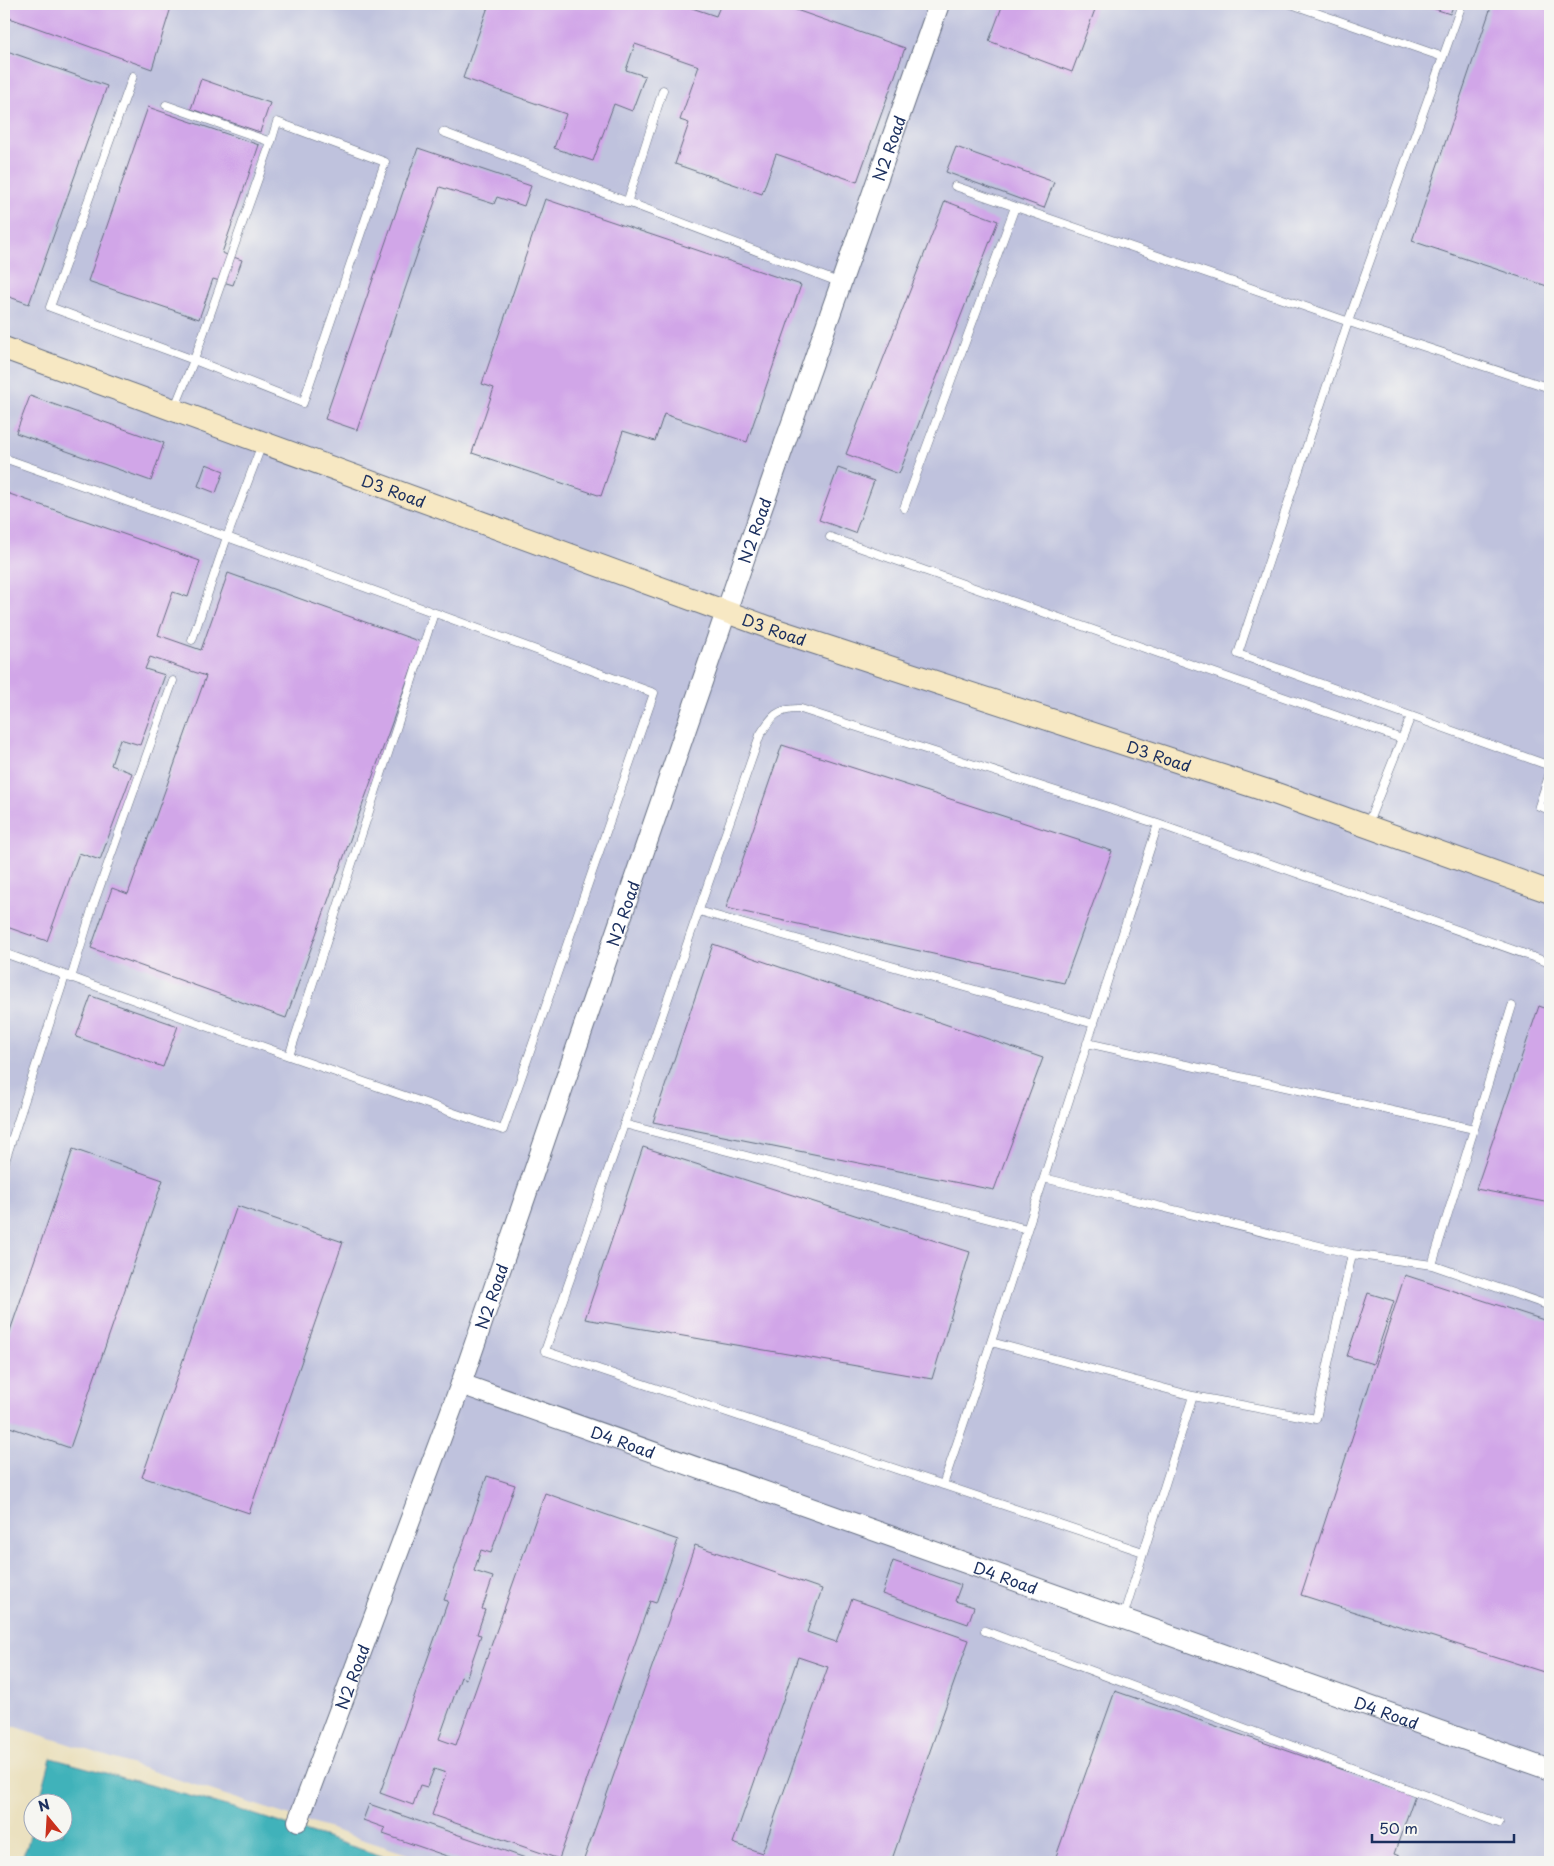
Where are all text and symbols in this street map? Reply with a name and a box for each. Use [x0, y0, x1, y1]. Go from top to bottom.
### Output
street label: N2 Road [866, 112, 911, 184]
street label: D3 Road [358, 468, 429, 513]
street label: N2 Road [732, 494, 777, 567]
street label: D3 Road [739, 607, 810, 651]
street label: D3 Road [1124, 734, 1195, 777]
street label: N2 Road [600, 877, 645, 950]
street label: N2 Road [469, 1260, 514, 1333]
street label: D4 Road [588, 1419, 659, 1464]
street label: D4 Road [970, 1555, 1041, 1600]
street label: N2 Road [329, 1641, 375, 1713]
street label: D4 Road [1351, 1690, 1422, 1735]
text: N [35, 1793, 52, 1817]
north arrow [22, 1794, 72, 1844]
scale bar [1372, 1811, 1514, 1843]
text: 50 m [1379, 1816, 1418, 1839]

